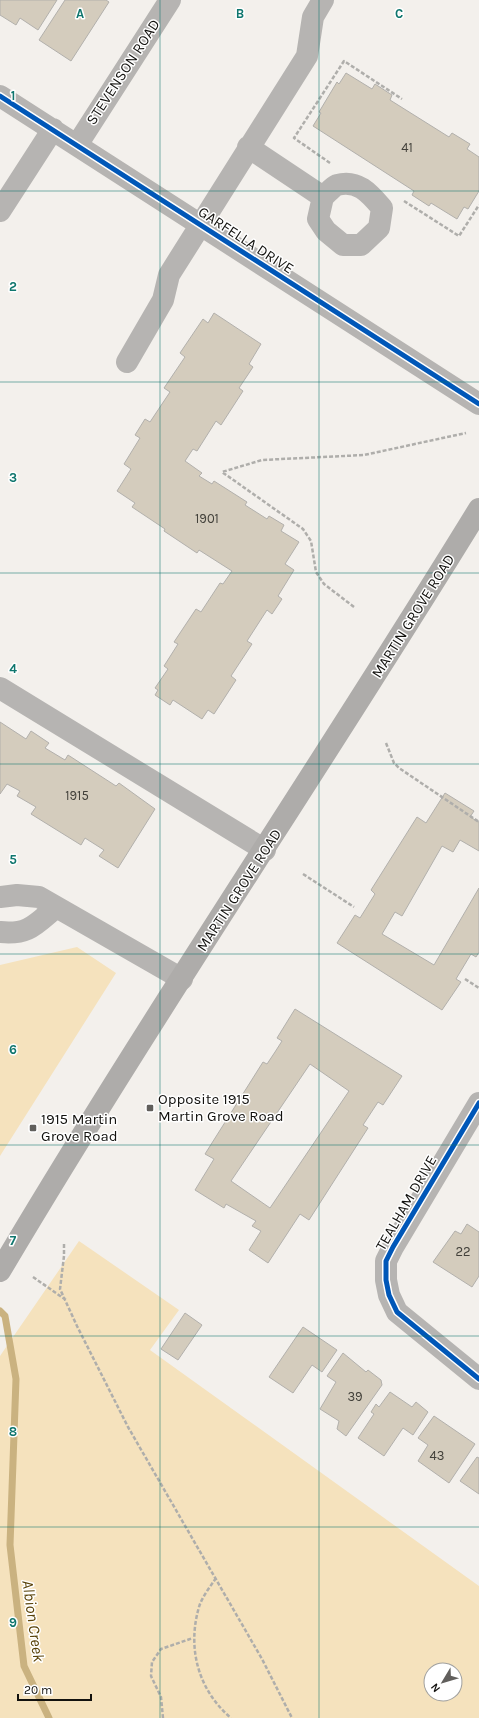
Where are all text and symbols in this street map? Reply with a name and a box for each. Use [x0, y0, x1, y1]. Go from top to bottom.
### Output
text: A [76, 6, 84, 21]
text: B [236, 6, 244, 21]
text: C [395, 6, 403, 21]
street label: STEVENSON ROAD [82, 16, 164, 128]
text: 1 [11, 88, 15, 103]
house number: 41 [401, 140, 413, 155]
street label: GARFELLA DRIVE [195, 202, 297, 278]
text: 2 [9, 279, 17, 294]
text: 3 [9, 470, 17, 485]
house number: 1901 [195, 511, 219, 526]
street label: MARTIN GROVE ROAD [368, 551, 458, 681]
text: 4 [9, 661, 17, 676]
house number: 1915 [65, 788, 89, 803]
street label: MARTIN GROVE ROAD [193, 825, 285, 955]
text: 5 [9, 852, 17, 867]
text: 6 [9, 1042, 17, 1057]
place label: Opposite 1915 Martin Grove Road [158, 1090, 284, 1125]
marker: Opposite 1915 Martin Grove Road [145, 1103, 155, 1113]
place label: 1915 Martin Grove Road [41, 1110, 118, 1145]
marker: 1915 Martin Grove Road [28, 1123, 38, 1133]
street label: TEALHAM DRIVE [372, 1152, 440, 1254]
text: 7 [10, 1233, 17, 1248]
house number: 22 [455, 1244, 471, 1259]
house number: 39 [347, 1389, 363, 1404]
text: 8 [9, 1424, 17, 1439]
house number: 43 [430, 1448, 444, 1463]
water label: Albion Creek [18, 1579, 49, 1664]
text: 9 [9, 1615, 17, 1630]
north arrow [423, 1662, 463, 1702]
scale bar [18, 1676, 91, 1702]
text: N [428, 1681, 443, 1695]
text: 20 m [24, 1683, 52, 1697]

